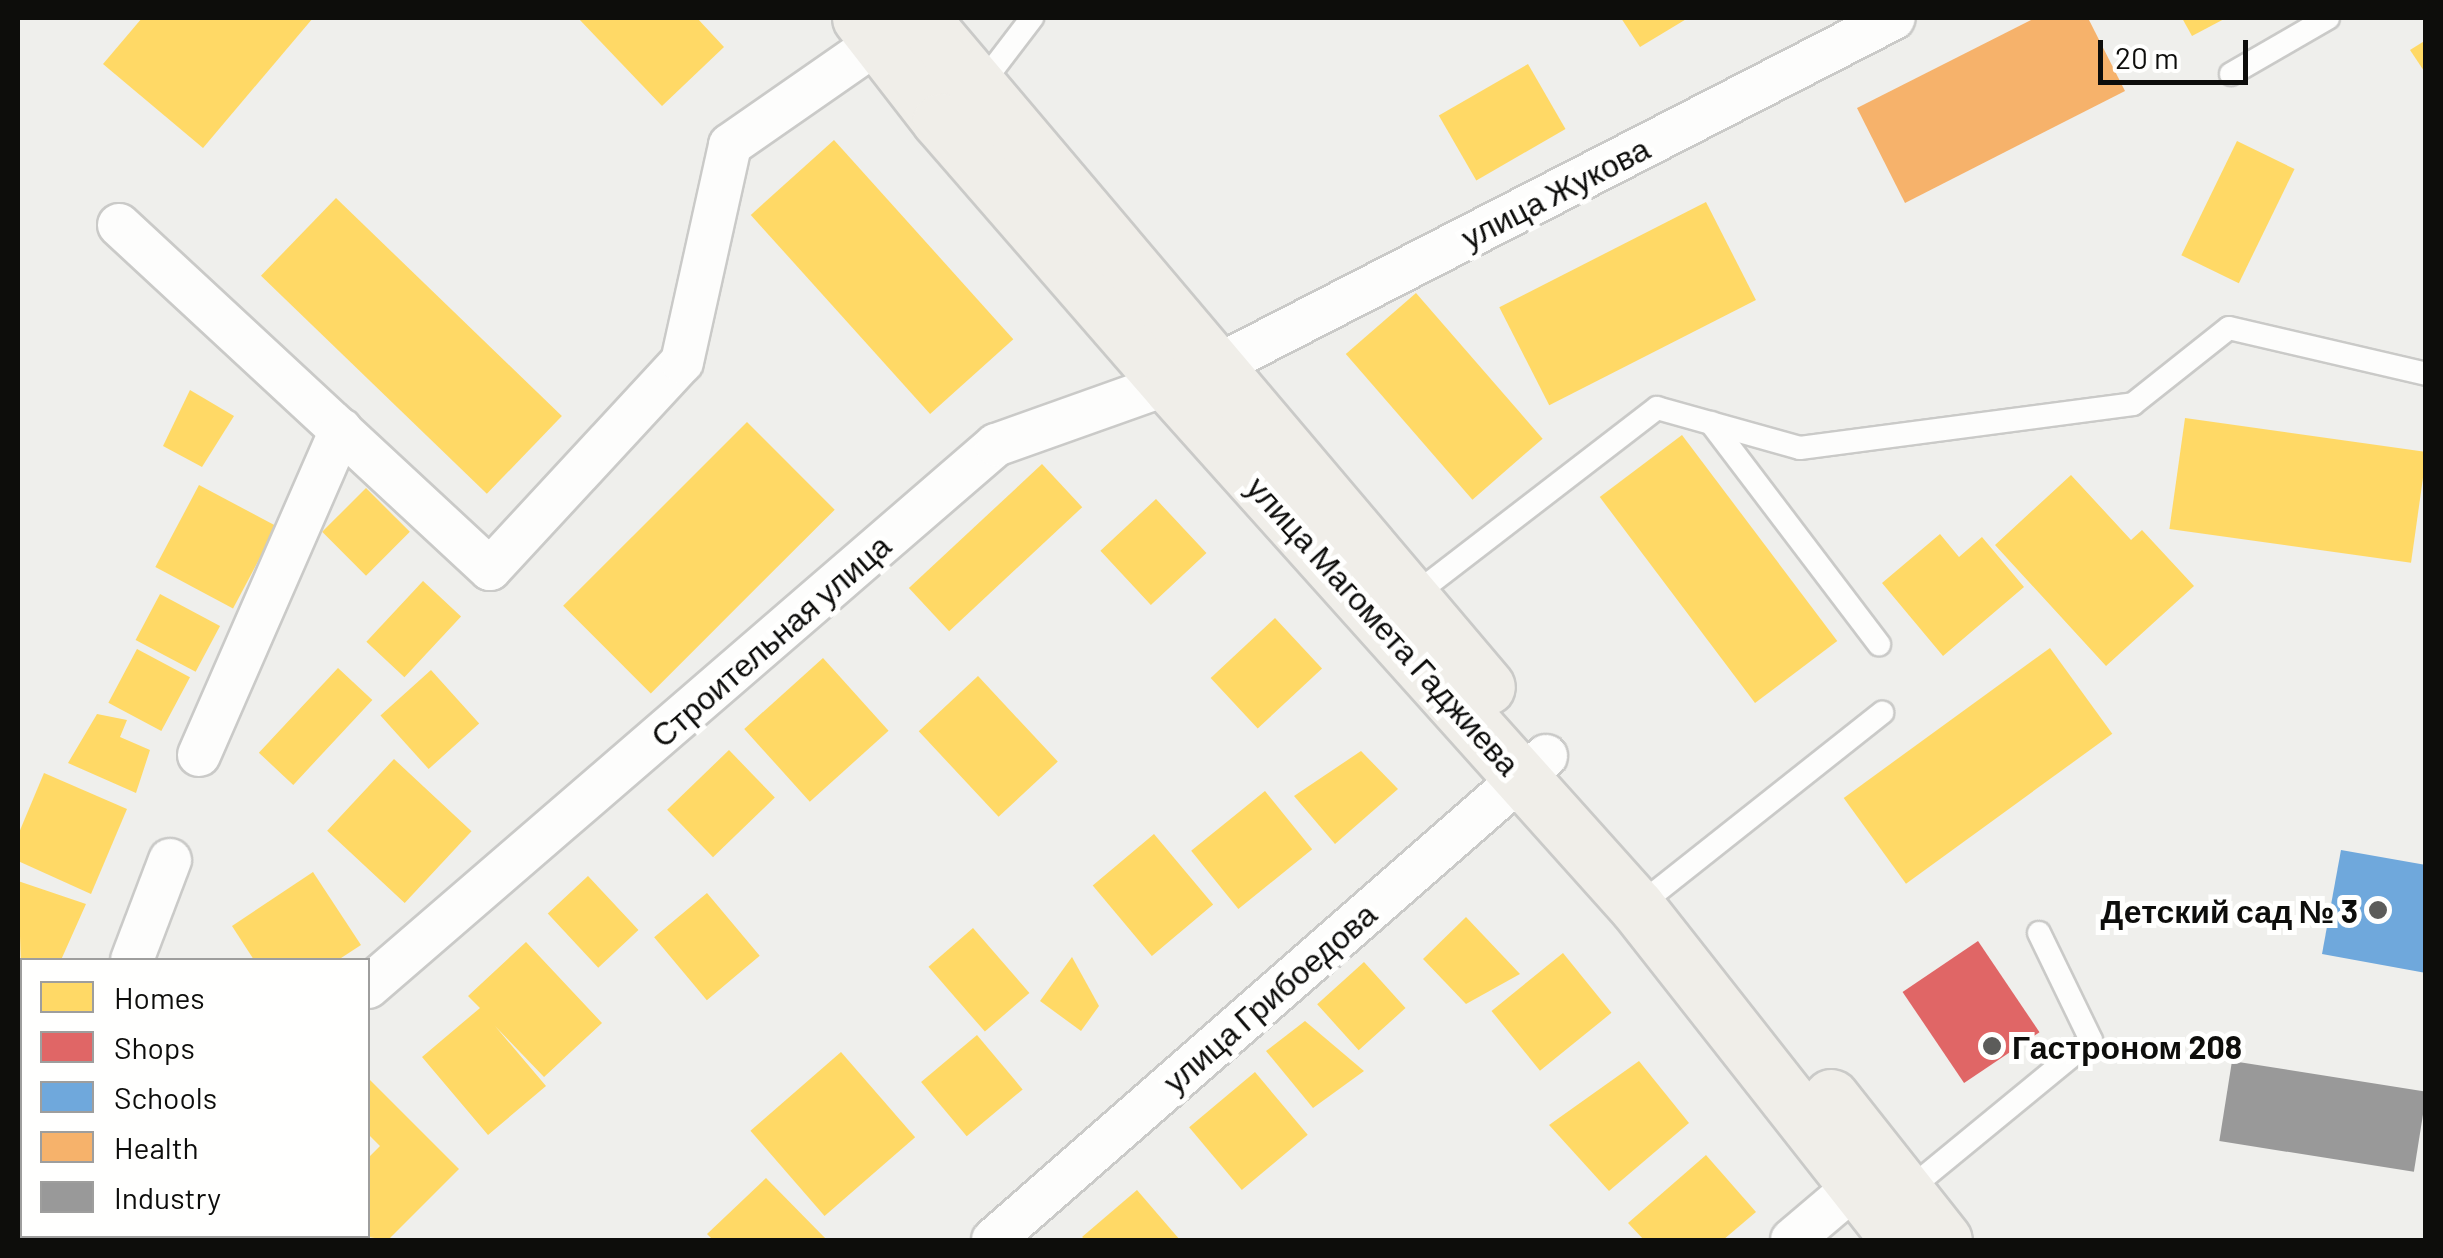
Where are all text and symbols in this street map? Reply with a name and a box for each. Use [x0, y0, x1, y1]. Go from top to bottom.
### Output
scale bar [2103, 20, 2253, 82]
text: 20 m [2115, 39, 2179, 75]
street label: улица Жукова [1454, 128, 1656, 256]
street label: улица Магомета Гаджиева [1240, 468, 1528, 782]
street label: Строительная улица [642, 526, 898, 754]
place label: Детский сад № 3 [2101, 891, 2358, 929]
street label: улица Грибоедова [1155, 894, 1383, 1100]
marker: Детский сад № 3 [2367, 899, 2389, 921]
legend [20, 958, 370, 1238]
text: Homes [114, 979, 205, 1015]
place label: Гастроном 208 [2012, 1027, 2242, 1065]
text: Shops [114, 1029, 195, 1065]
marker: Гастроном 208 [1981, 1035, 2003, 1057]
text: Schools [114, 1079, 217, 1115]
text: Health [114, 1129, 199, 1165]
text: Industry [114, 1179, 221, 1215]

